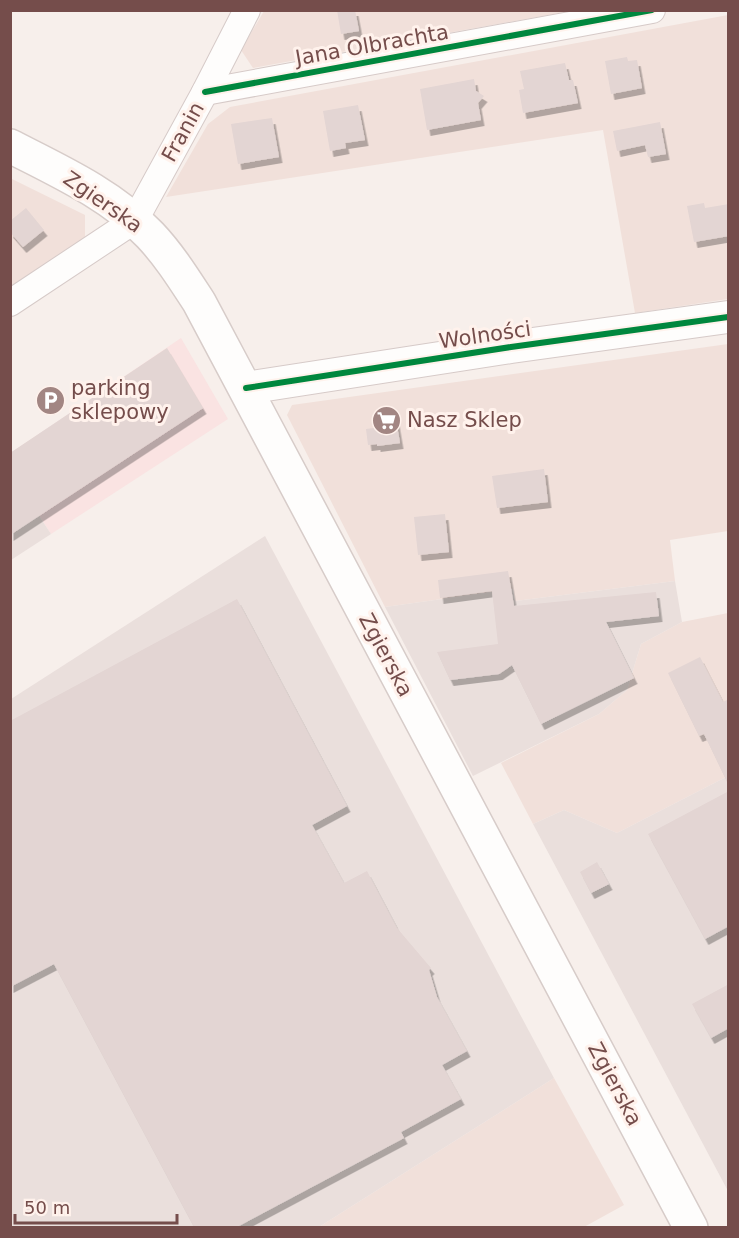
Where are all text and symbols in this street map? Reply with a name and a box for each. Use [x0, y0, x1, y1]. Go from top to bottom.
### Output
street label: Jana Olbrachta [292, 20, 450, 71]
street label: Franin [157, 98, 209, 166]
street label: Zgierska [59, 166, 147, 238]
street label: Wolności [437, 317, 533, 353]
place label: parking sklepowy [71, 376, 169, 424]
parking icon: parking sklepowy [34, 384, 66, 416]
supermarket icon: Nasz Sklep [370, 404, 402, 436]
place label: Nasz Sklep [407, 408, 522, 432]
street label: Zgierska [354, 609, 418, 701]
street label: Zgierska [583, 1038, 647, 1130]
scale bar [15, 1187, 177, 1225]
text: 50 m [24, 1197, 70, 1218]

